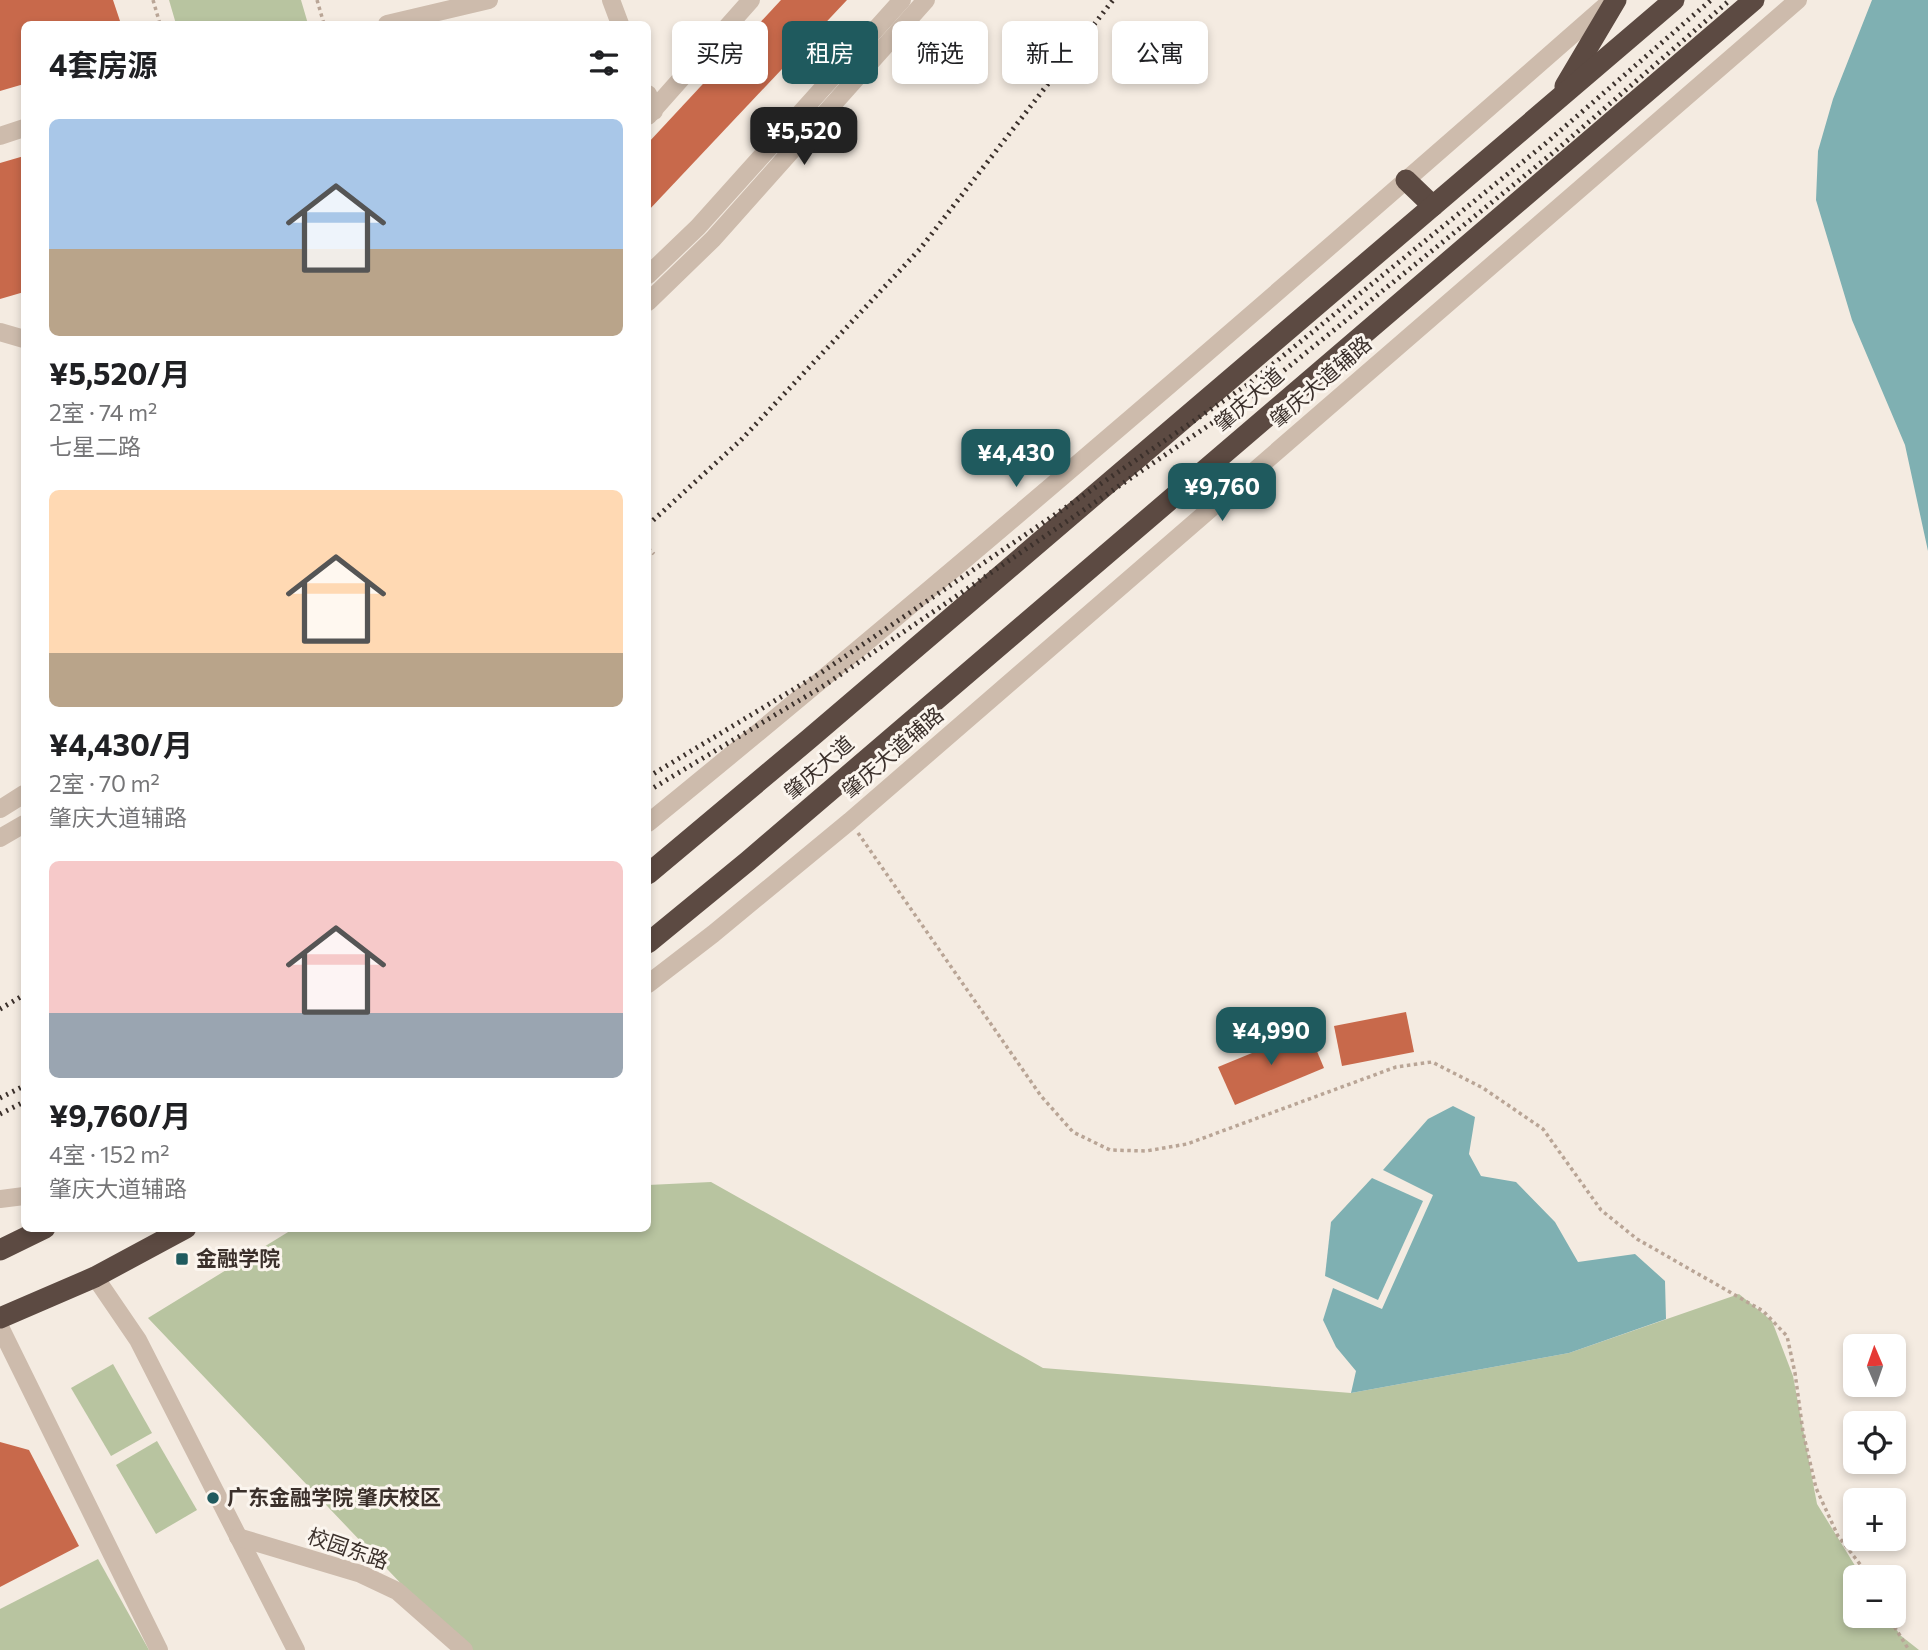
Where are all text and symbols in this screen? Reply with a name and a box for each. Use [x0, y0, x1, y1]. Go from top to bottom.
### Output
chip: 买房 [672, 21, 768, 84]
chip: 租房 [782, 21, 878, 84]
chip: 筛选 [892, 21, 988, 84]
chip: 新上 [1002, 21, 1098, 84]
chip: 公寓 [1112, 21, 1208, 84]
icon: filters [585, 44, 623, 82]
text: 4套房源 [49, 45, 157, 82]
pin: ¥5,520 [747, 108, 861, 167]
text: ¥5,520 [766, 116, 842, 144]
icon: home [273, 165, 399, 291]
street label: 肇庆大道辅路 [1264, 330, 1376, 432]
text: ¥5,520/月 [49, 354, 190, 391]
street label: 肇庆大道 [1208, 362, 1288, 436]
text: 2室 · 74 m² [49, 398, 157, 426]
pin: ¥4,430 [959, 430, 1073, 489]
text: 七星二路 [49, 432, 141, 460]
text: ¥4,430 [977, 438, 1055, 466]
pin: ¥9,760 [1165, 463, 1279, 523]
text: ¥9,760 [1184, 472, 1260, 500]
icon: home [273, 536, 399, 662]
street label: 肇庆大道辅路 [836, 701, 948, 803]
text: ¥4,430/月 [49, 725, 193, 762]
street label: 肇庆大道 [778, 730, 858, 804]
text: 2室 · 70 m² [49, 769, 160, 797]
text: 肇庆大道辅路 [49, 803, 187, 831]
icon: home [273, 907, 399, 1033]
pin: ¥4,990 [1214, 1007, 1328, 1067]
text: ¥4,990 [1232, 1016, 1310, 1044]
text: ¥9,760/月 [49, 1096, 191, 1133]
text: 4室 · 152 m² [49, 1140, 170, 1168]
text: 肇庆大道辅路 [49, 1174, 187, 1202]
place label: 金融学院 [196, 1245, 280, 1270]
marker: 金融学院 [174, 1251, 190, 1267]
north arrow [1843, 1334, 1906, 1396]
map controls [1843, 1334, 1906, 1628]
button: locate [1843, 1411, 1906, 1474]
place label: 广东金融学院 肇庆校区 [227, 1484, 441, 1509]
button: + [1843, 1488, 1906, 1551]
marker: 广东金融学院 肇庆校区 [205, 1490, 221, 1506]
street label: 校园东路 [305, 1522, 392, 1573]
button: − [1843, 1565, 1906, 1628]

